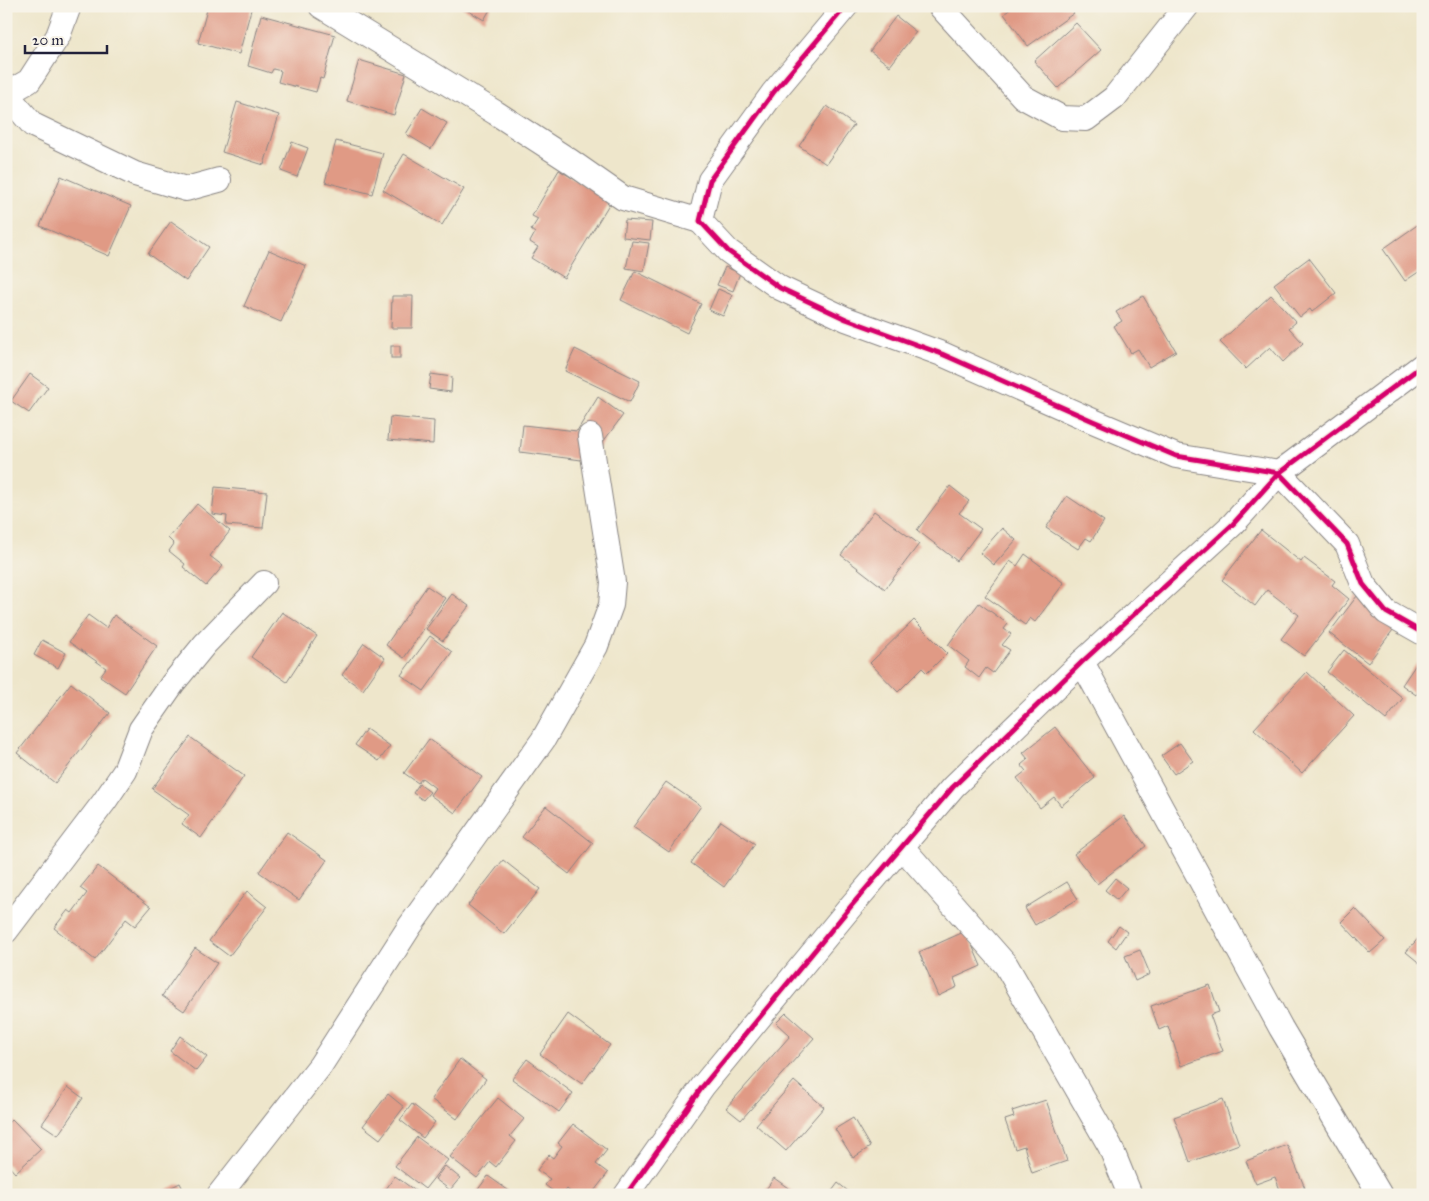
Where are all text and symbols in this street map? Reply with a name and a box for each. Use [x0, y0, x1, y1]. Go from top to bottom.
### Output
scale bar [25, 22, 108, 54]
text: 20 m [32, 31, 64, 49]

